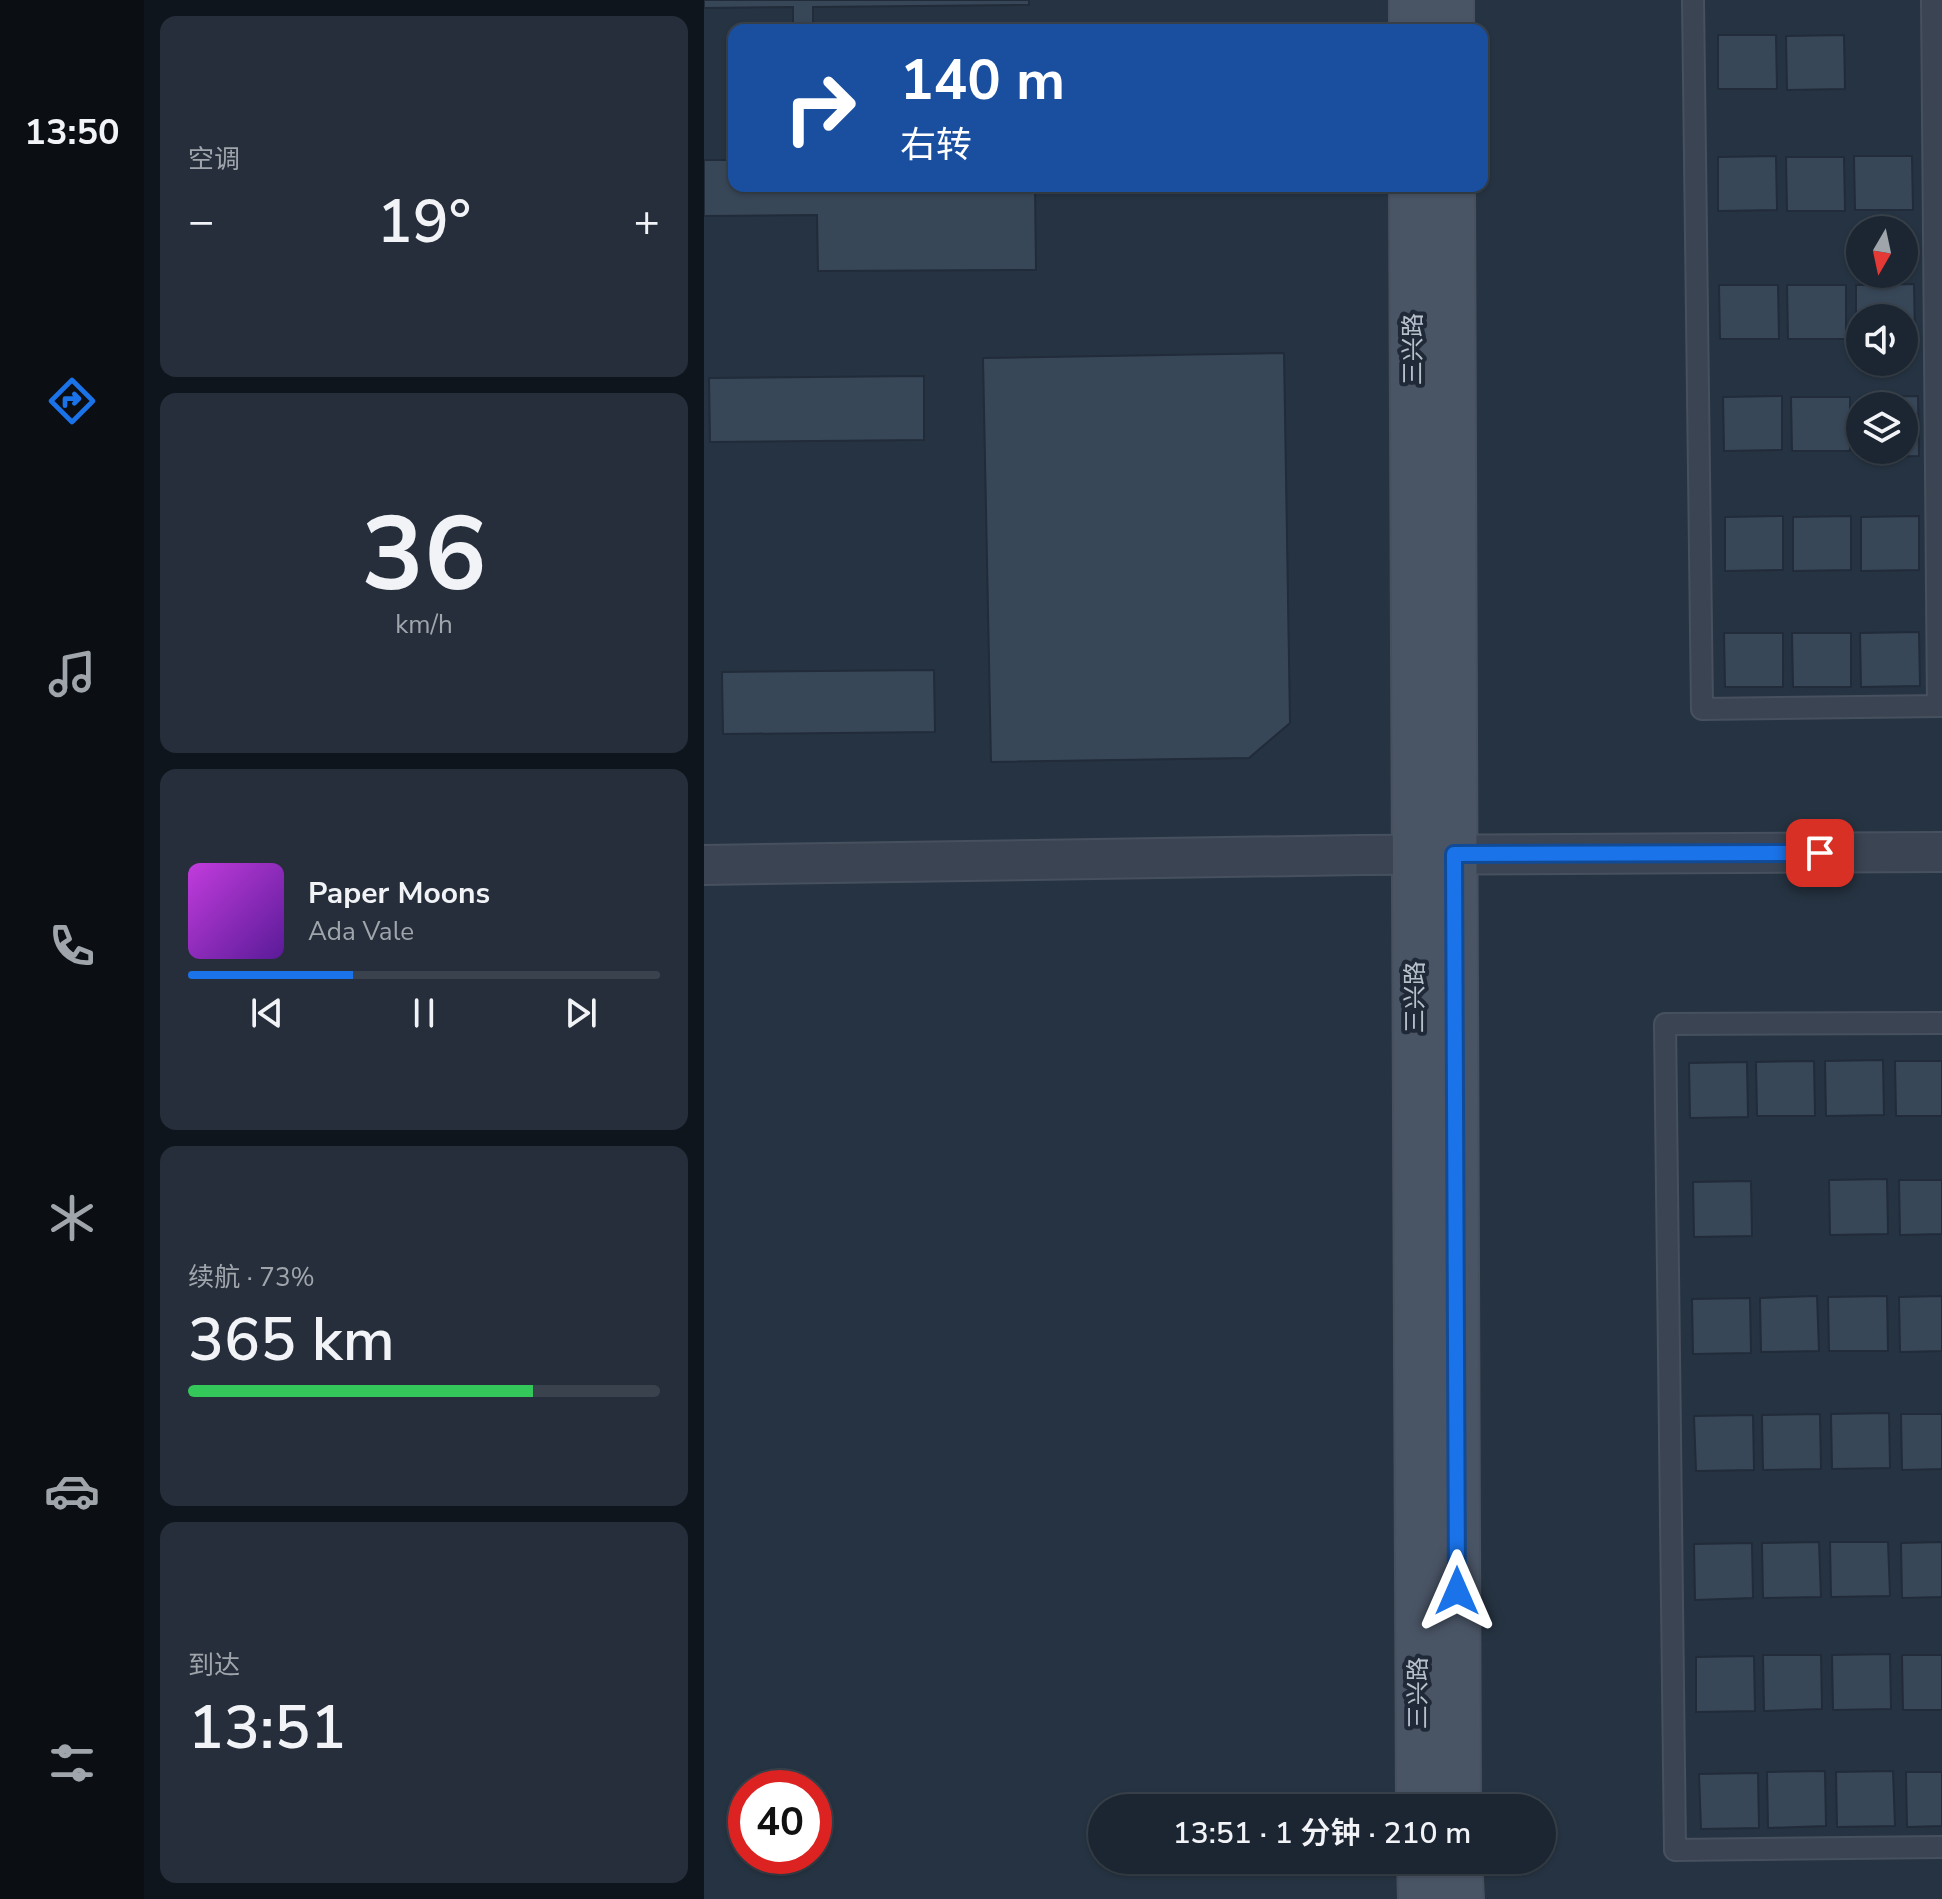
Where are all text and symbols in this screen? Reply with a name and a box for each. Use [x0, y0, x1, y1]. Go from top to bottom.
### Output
text: 140 m [900, 42, 1065, 119]
icon: right [768, 56, 872, 160]
text: 13:50 [24, 108, 120, 157]
text: 右转 [900, 121, 972, 170]
text: 空调 [188, 142, 240, 177]
text: 19° [377, 181, 471, 263]
text: − [188, 192, 214, 252]
text: + [634, 192, 660, 252]
north arrow [1846, 216, 1918, 288]
map controls [1846, 216, 1918, 464]
button: sound [1846, 304, 1918, 376]
street label: 三兴路 [1397, 313, 1429, 385]
icon: directions [44, 373, 100, 429]
button: layers [1846, 392, 1918, 464]
text: 36 [362, 484, 486, 626]
text: km/h [395, 607, 453, 642]
icon: music [44, 646, 100, 702]
pin [1786, 819, 1854, 887]
icon: arrive [1798, 831, 1842, 875]
text: Paper Moons [308, 873, 490, 914]
text: Ada Vale [308, 914, 414, 949]
icon: phone [44, 918, 100, 974]
street label: 三兴路 [1399, 961, 1431, 1033]
icon: previous [245, 991, 289, 1035]
icon: pause [402, 991, 446, 1035]
icon: next [559, 991, 603, 1035]
icon: climate [44, 1190, 100, 1246]
text: 续航 · 73% [188, 1260, 315, 1295]
text: 365 km [188, 1299, 395, 1381]
icon: car [44, 1463, 100, 1519]
position arrow [1415, 1549, 1499, 1633]
text: 到达 [188, 1648, 240, 1683]
street label: 三兴路 [1402, 1657, 1434, 1729]
text: 13:51 [188, 1687, 346, 1769]
icon: filters [44, 1735, 100, 1791]
speed limit sign: 40 [728, 1770, 832, 1874]
text: 13:51 · 1 分钟 · 210 m [1173, 1813, 1471, 1854]

